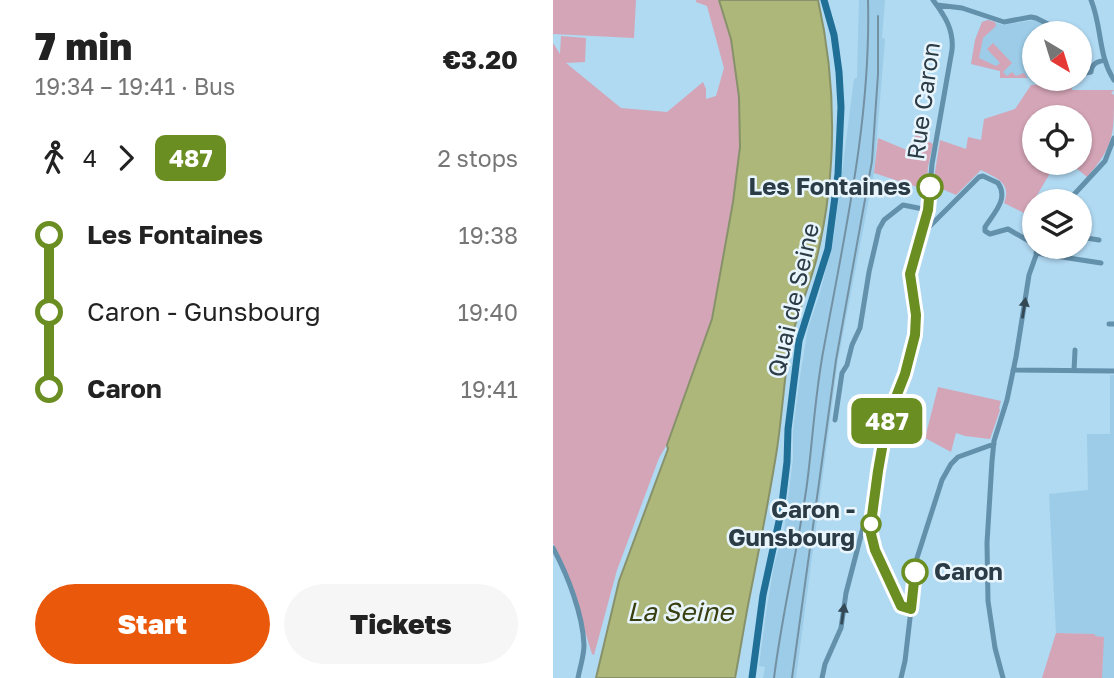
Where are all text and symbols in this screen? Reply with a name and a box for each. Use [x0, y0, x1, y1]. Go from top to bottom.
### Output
north arrow [1022, 21, 1092, 91]
map controls [1022, 21, 1092, 259]
text: 7 min [35, 23, 132, 68]
street label: Rue Caron [900, 40, 945, 161]
text: €3.20 [443, 44, 518, 75]
text: 19:34 – 19:41 · Bus [35, 72, 235, 100]
button: locate [1022, 105, 1092, 175]
icon: walk [35, 139, 73, 177]
icon: forward [107, 139, 145, 177]
text: 487 [169, 143, 212, 172]
text: 4 [83, 144, 97, 172]
text: 2 stops [437, 144, 518, 172]
place label: Les Fontaines [749, 171, 911, 200]
marker: Les Fontaines [917, 174, 943, 200]
button: layers [1022, 189, 1092, 259]
text: Les Fontaines [87, 219, 263, 250]
street label: Quai de Seine [761, 220, 824, 380]
text: 19:38 [459, 221, 518, 249]
text: Caron - Gunsbourg [87, 296, 321, 327]
one-way arrow [1019, 297, 1030, 319]
text: 19:40 [458, 298, 518, 326]
text: Caron [87, 373, 162, 404]
text: 19:41 [461, 375, 518, 403]
line badge: 487 [847, 398, 927, 444]
text: 487 [865, 406, 909, 435]
place label: Caron - Gunsbourg [728, 494, 855, 551]
marker: Caron - Gunsbourg [861, 514, 881, 534]
place label: Caron [934, 556, 1003, 585]
marker: Caron [902, 559, 928, 585]
button: Start [35, 584, 270, 664]
button: Tickets [284, 584, 518, 664]
water label: La Seine [627, 596, 735, 627]
one-way arrow [838, 602, 849, 624]

